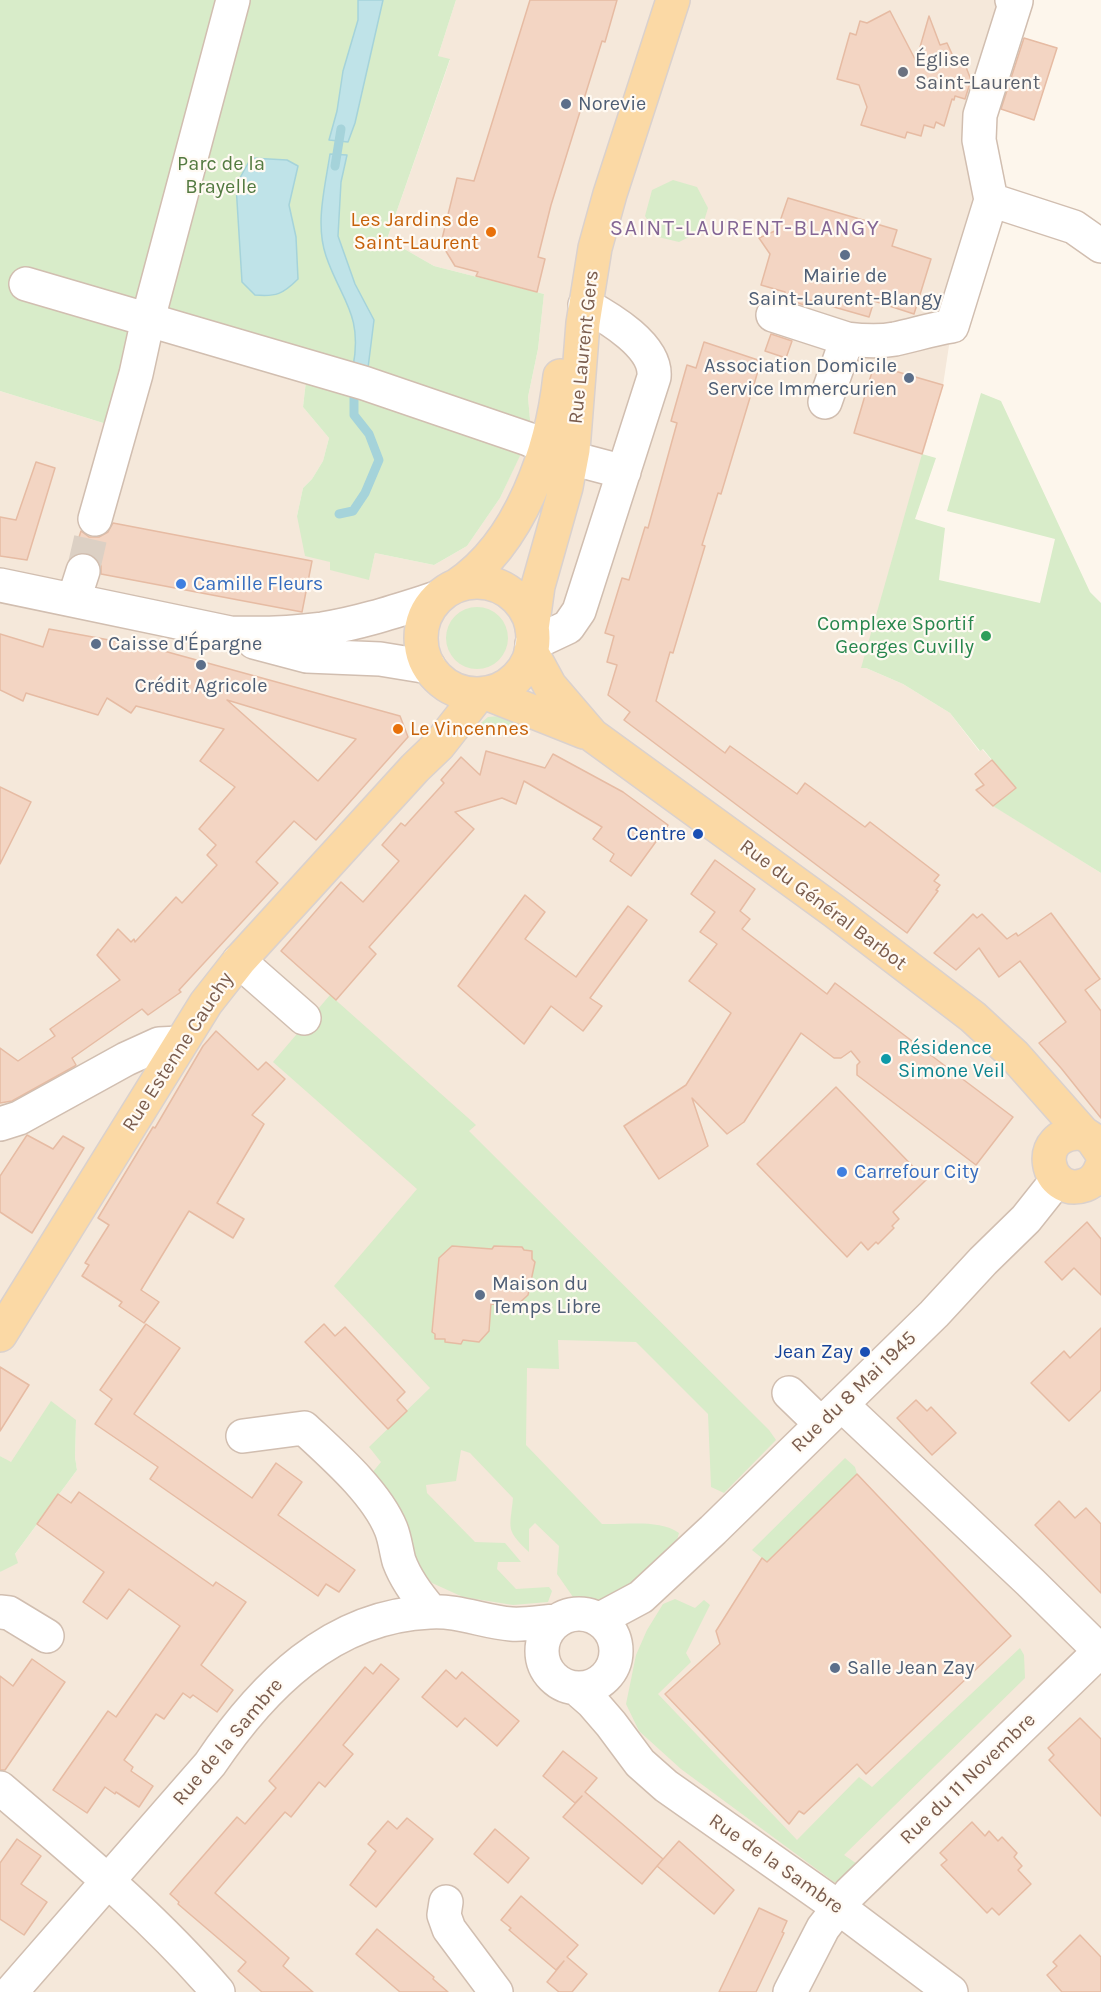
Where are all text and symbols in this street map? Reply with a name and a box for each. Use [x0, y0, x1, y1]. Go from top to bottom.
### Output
place label: Église Saint-Laurent [915, 48, 1040, 95]
marker: Église Saint-Laurent [896, 65, 910, 79]
place label: Norevie [578, 92, 646, 116]
marker: Norevie [559, 97, 573, 111]
park label: Parc de la Brayelle [177, 152, 265, 199]
place label: Les Jardins de Saint-Laurent [351, 208, 479, 255]
district label: SAINT-LAURENT-BLANGY [610, 216, 880, 242]
marker: Les Jardins de Saint-Laurent [484, 225, 498, 239]
marker: Mairie de Saint-Laurent-Blangy [838, 248, 852, 262]
place label: Mairie de Saint-Laurent-Blangy [748, 264, 942, 311]
street label: Rue Laurent Gers [564, 269, 604, 425]
place label: Association Domicile Service Immercurien [704, 354, 897, 401]
marker: Association Domicile Service Immercurien [902, 371, 916, 385]
place label: Camille Fleurs [193, 572, 323, 596]
marker: Camille Fleurs [174, 577, 188, 591]
place label: Complexe Sportif Georges Cuvilly [817, 612, 974, 659]
marker: Complexe Sportif Georges Cuvilly [979, 629, 993, 643]
place label: Caisse d'Épargne [108, 632, 262, 656]
marker: Caisse d'Épargne [89, 637, 103, 651]
marker: Crédit Agricole [194, 658, 208, 672]
place label: Crédit Agricole [135, 674, 267, 698]
place label: Le Vincennes [410, 717, 529, 741]
marker: Le Vincennes [391, 722, 405, 736]
place label: Centre [626, 822, 686, 846]
marker: Centre [691, 827, 705, 841]
street label: Rue du Général Barbot [735, 834, 911, 976]
street label: Rue Estenne Cauchy [118, 968, 238, 1136]
place label: Résidence Simone Veil [898, 1036, 1005, 1083]
marker: Résidence Simone Veil [879, 1052, 893, 1066]
place label: Carrefour City [854, 1160, 979, 1184]
marker: Carrefour City [835, 1165, 849, 1179]
place label: Maison du Temps Libre [492, 1272, 601, 1319]
marker: Maison du Temps Libre [473, 1288, 487, 1302]
street label: Rue du 8 Mai 1945 [787, 1326, 921, 1458]
place label: Jean Zay [775, 1340, 853, 1364]
marker: Jean Zay [858, 1345, 872, 1359]
place label: Salle Jean Zay [847, 1656, 975, 1680]
marker: Salle Jean Zay [828, 1661, 842, 1675]
street label: Rue de la Sambre [168, 1673, 288, 1811]
street label: Rue du 11 Novembre [895, 1708, 1041, 1850]
street label: Rue de la Sambre [704, 1809, 848, 1919]

